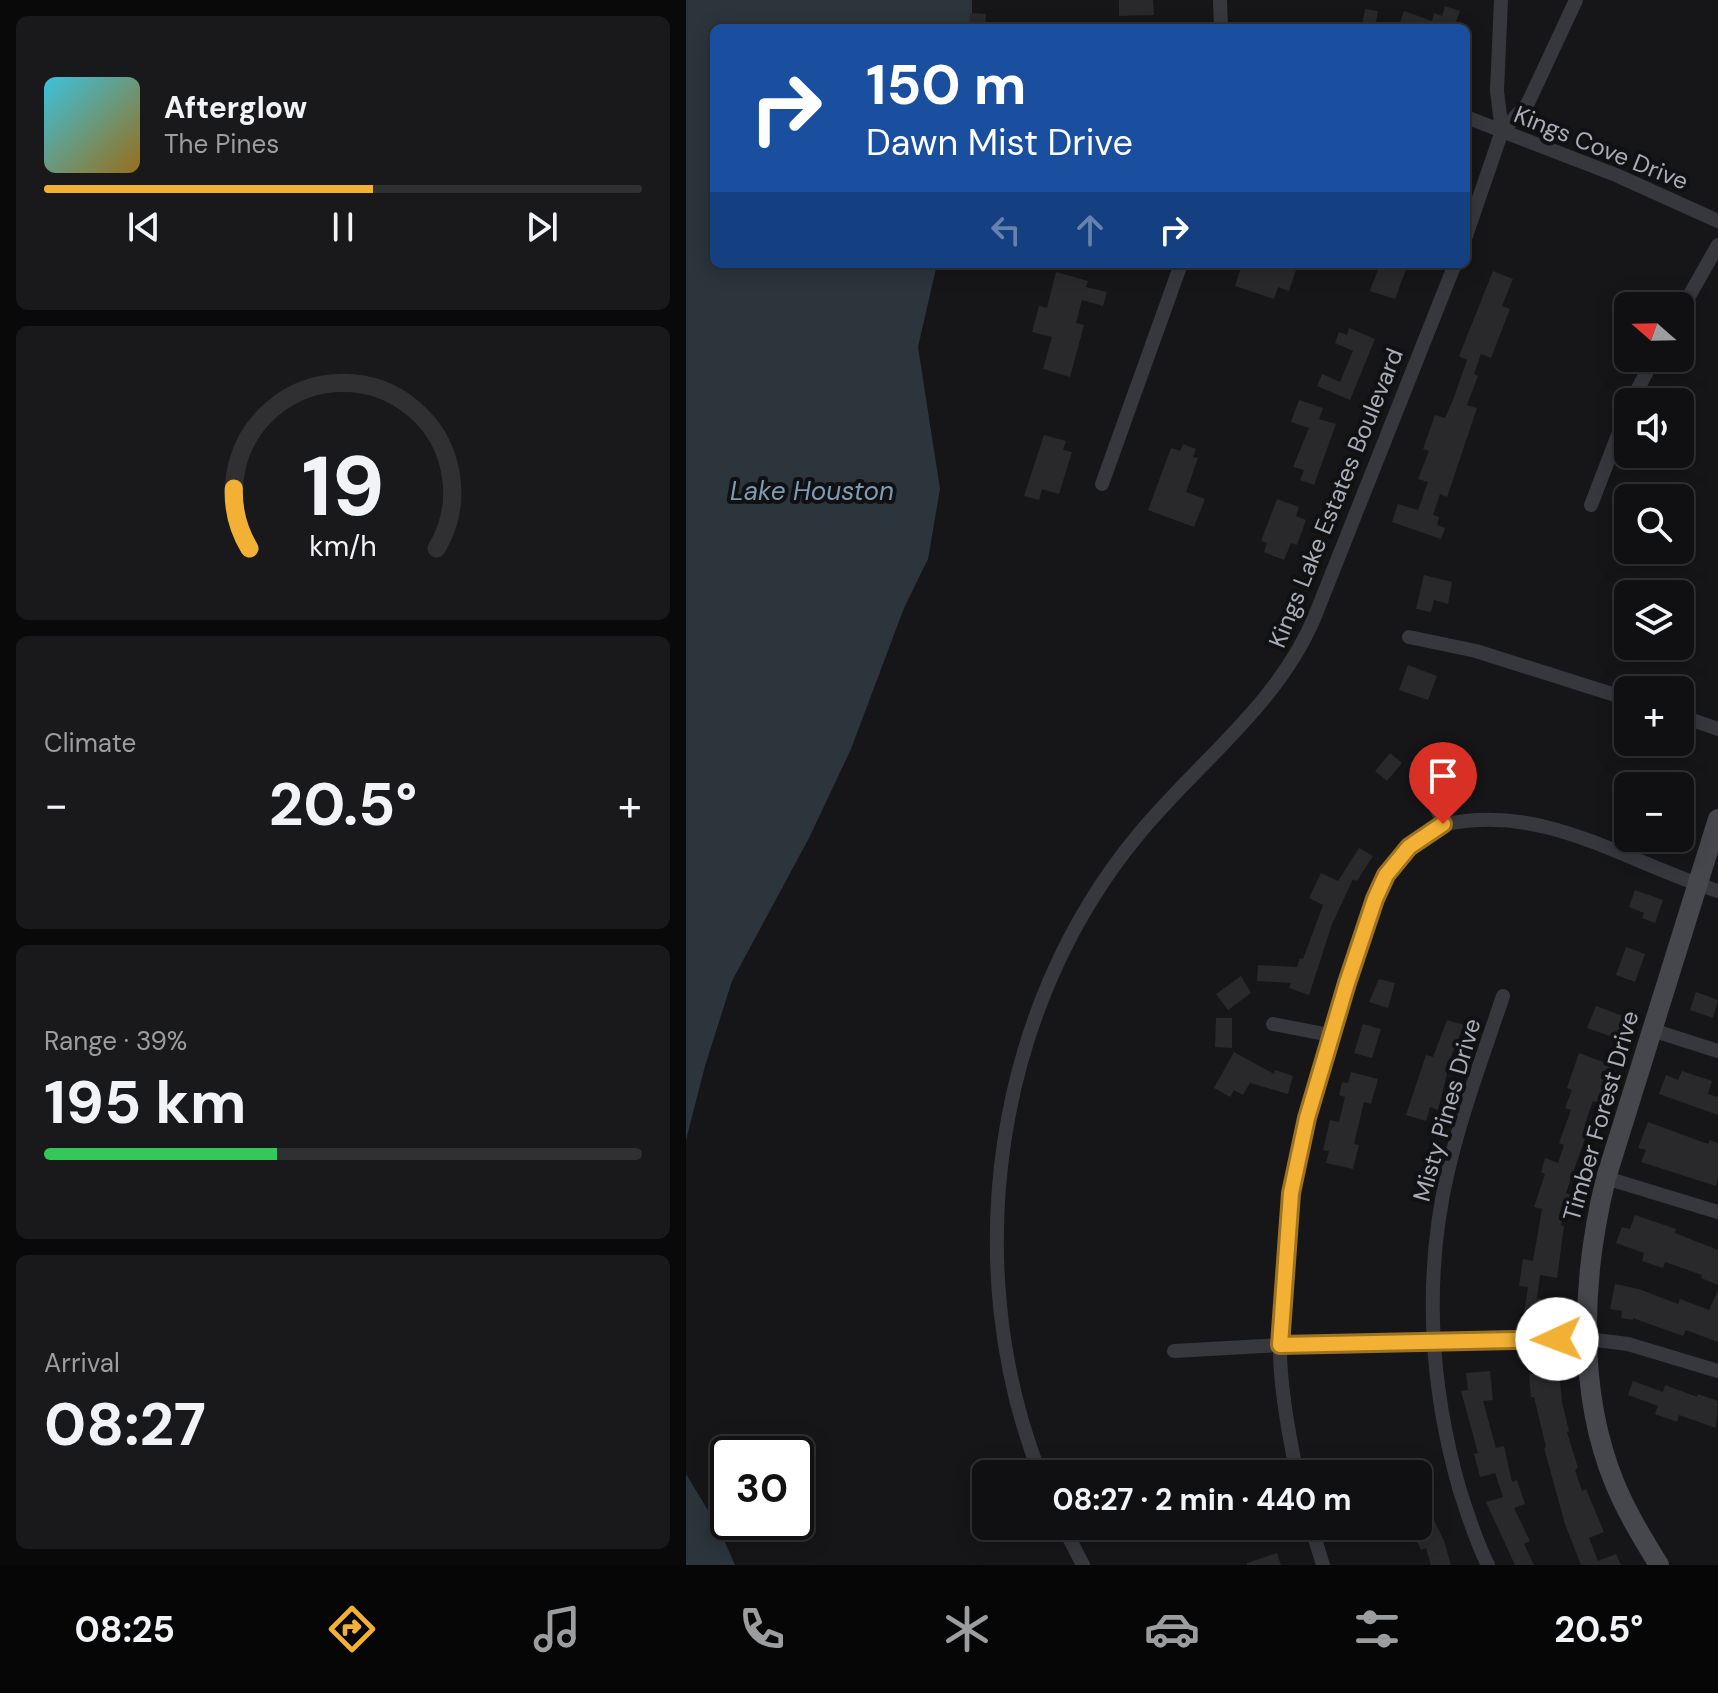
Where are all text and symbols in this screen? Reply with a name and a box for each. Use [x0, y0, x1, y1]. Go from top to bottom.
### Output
text: 150 m [866, 48, 1027, 121]
icon: right [734, 56, 838, 160]
text: Afterglow [164, 88, 307, 127]
street label: Kings Cove Drive [1510, 98, 1693, 197]
text: Dawn Mist Drive [866, 119, 1133, 166]
text: The Pines [164, 127, 279, 161]
icon: previous [122, 205, 166, 249]
icon: pause [321, 205, 365, 249]
icon: next [520, 205, 564, 249]
icon: left [984, 208, 1028, 252]
icon: ahead [1068, 208, 1112, 252]
icon: right [1152, 208, 1196, 252]
north arrow [1614, 292, 1694, 372]
map controls [1614, 292, 1694, 852]
street label: Kings Lake Estates Boulevard [1261, 344, 1410, 652]
button: sound [1614, 388, 1694, 468]
text: 19 [301, 431, 385, 540]
water label: Lake Houston [730, 474, 894, 508]
button: search [1614, 484, 1694, 564]
text: km/h [309, 528, 377, 565]
button: layers [1614, 580, 1694, 660]
button: + [1614, 676, 1694, 756]
text: Climate [44, 726, 136, 760]
pin [1409, 742, 1477, 824]
icon: arrive [1421, 754, 1465, 798]
text: 20.5° [269, 765, 417, 844]
button: − [1614, 772, 1694, 852]
text: − [44, 776, 68, 834]
text: + [618, 776, 642, 834]
street label: Timber Forest Drive [1556, 1007, 1645, 1225]
street label: Misty Pines Drive [1406, 1015, 1487, 1205]
text: Range · 39% [44, 1024, 187, 1058]
text: 195 km [44, 1063, 247, 1142]
position arrow [1515, 1297, 1599, 1381]
text: Arrival [44, 1346, 120, 1380]
text: 08:27 [44, 1385, 206, 1464]
speed limit sign: 30 [710, 1436, 814, 1540]
text: 08:27 · 2 min · 440 m [1053, 1480, 1351, 1519]
icon: directions [324, 1601, 380, 1657]
icon: music [529, 1601, 585, 1657]
icon: phone [734, 1601, 790, 1657]
icon: climate [939, 1601, 995, 1657]
icon: car [1144, 1601, 1200, 1657]
icon: filters [1349, 1601, 1405, 1657]
text: 08:25 [75, 1606, 175, 1653]
text: 20.5° [1554, 1606, 1643, 1653]

